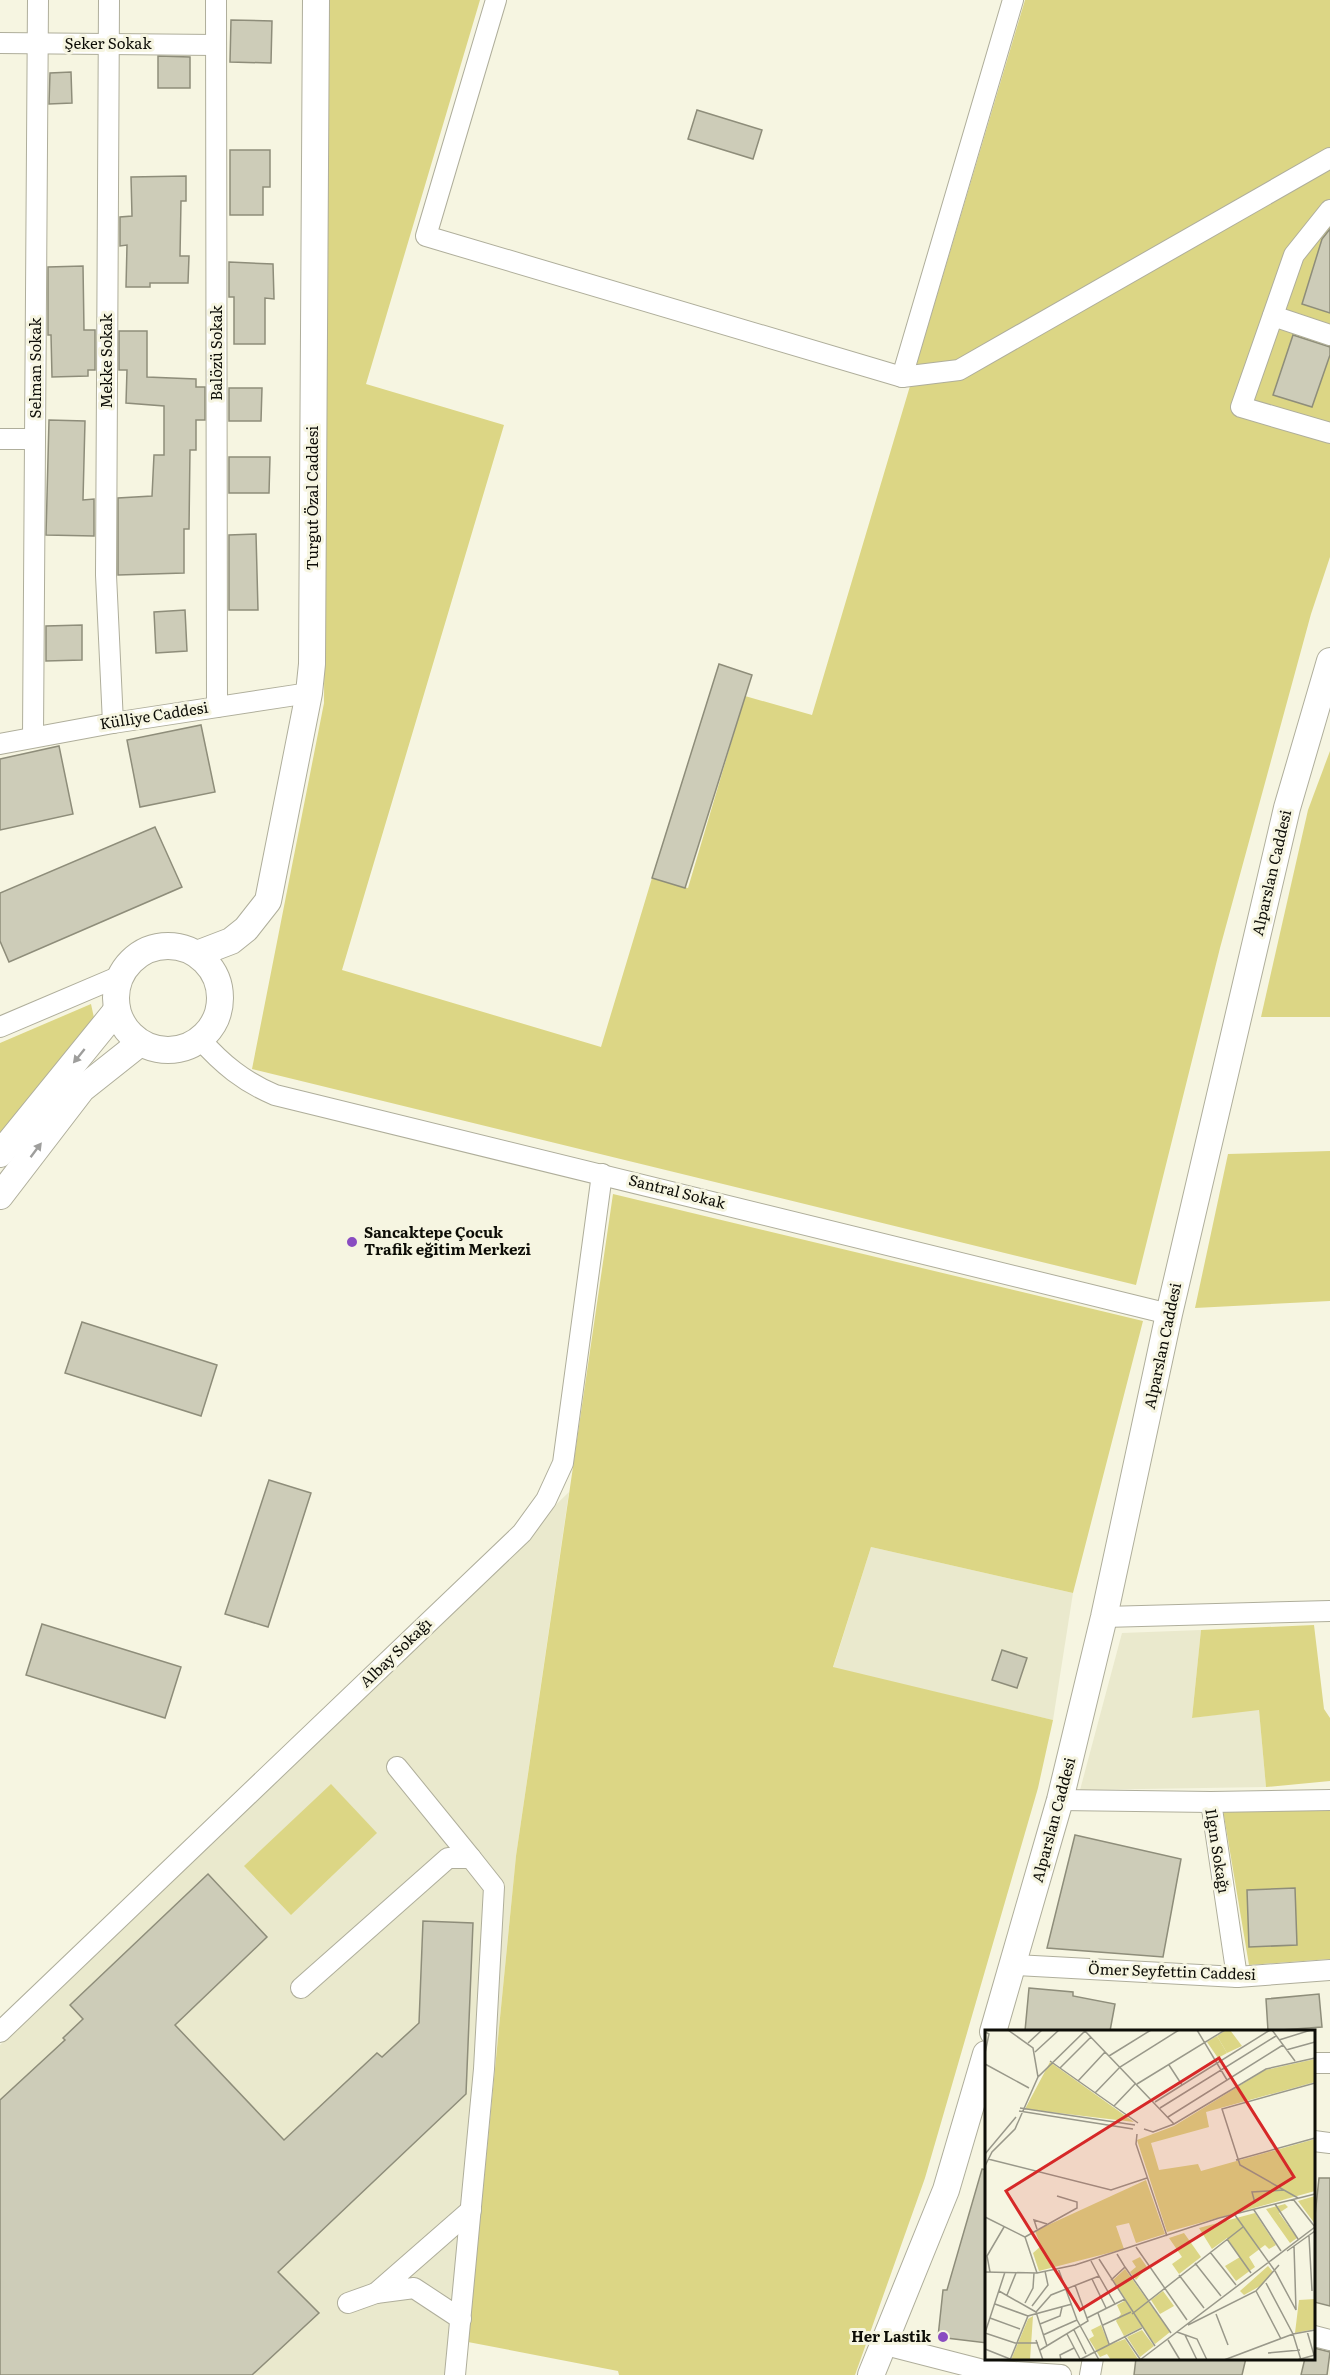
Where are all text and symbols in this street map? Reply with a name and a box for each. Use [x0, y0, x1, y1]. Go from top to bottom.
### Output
street label: Şeker Sokak [64, 31, 152, 54]
street label: Balözü Sokak [204, 305, 227, 401]
street label: Mekke Sokak [94, 313, 117, 409]
street label: Selman Sokak [23, 317, 46, 418]
street label: Turgut Özal Caddesi [300, 426, 323, 570]
street label: Külliye Caddesi [98, 695, 210, 734]
street label: Alparslan Caddesi [1245, 807, 1296, 938]
one-way arrow [74, 1049, 86, 1064]
one-way arrow [29, 1142, 42, 1158]
street label: Santral Sokak [627, 1167, 729, 1214]
place label: Sancaktepe Çocuk Trafik eğitim Merkezi [364, 1220, 531, 1260]
marker: Sancaktepe Çocuk Trafik eğitim Merkezi [345, 1235, 359, 1249]
street label: Alparslan Caddesi [1137, 1280, 1186, 1411]
street label: Albay Sokağı [354, 1612, 436, 1692]
street label: Alparslan Caddesi [1025, 1754, 1080, 1885]
street label: Ilgın Sokağı [1200, 1807, 1237, 1895]
street label: Ömer Seyfettin Caddesi [1088, 1956, 1256, 1985]
inset map [985, 2030, 1315, 2360]
place label: Her Lastik [851, 2324, 932, 2347]
marker: Her Lastik [936, 2330, 950, 2344]

